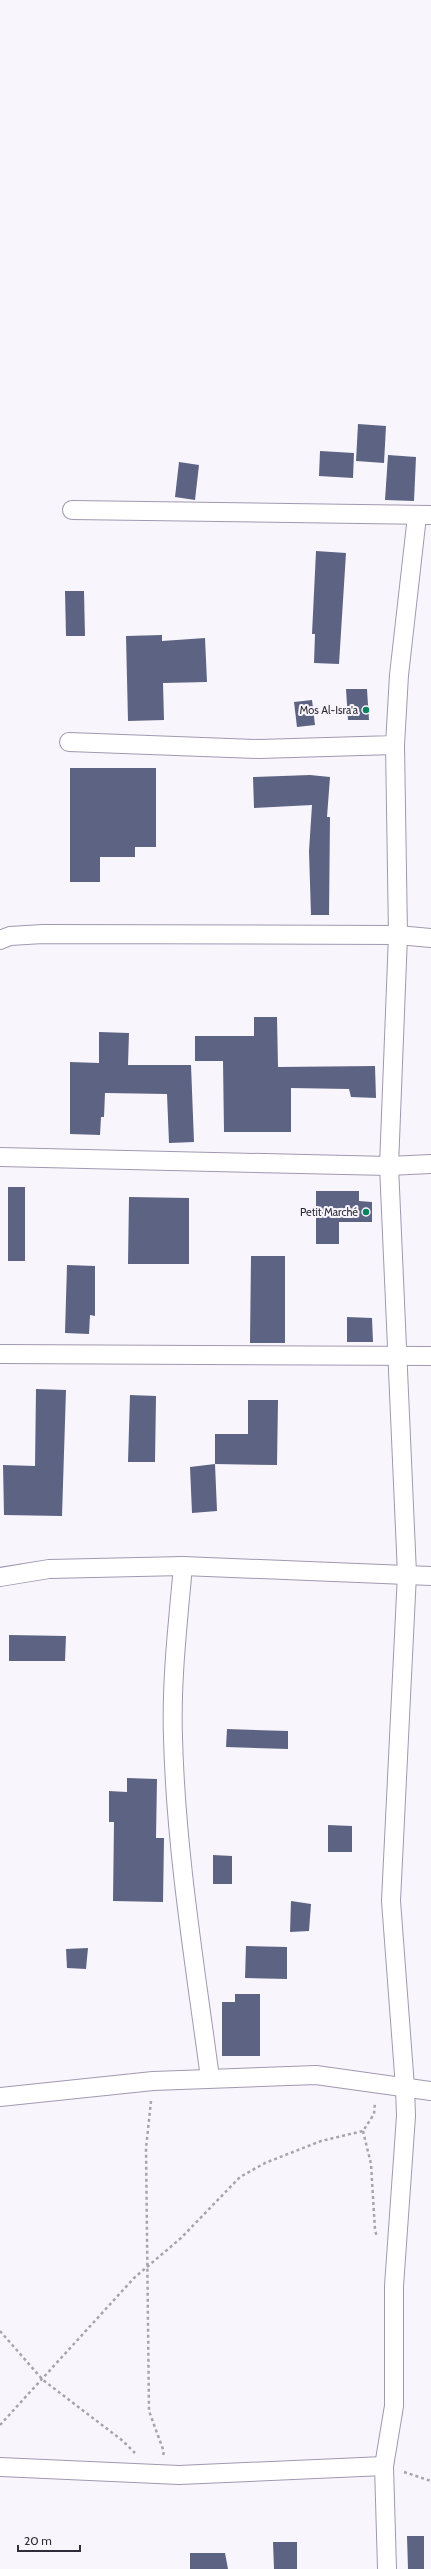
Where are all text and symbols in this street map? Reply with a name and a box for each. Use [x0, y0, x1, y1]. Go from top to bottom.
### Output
place label: Mos Al-Isra'a [299, 703, 359, 717]
marker: Mos Al-Isra'a [361, 705, 371, 715]
place label: Petit Marché [300, 1205, 358, 1219]
marker: Petit Marché [361, 1207, 371, 1217]
scale bar [18, 2527, 80, 2553]
text: 20 m [24, 2533, 52, 2548]

